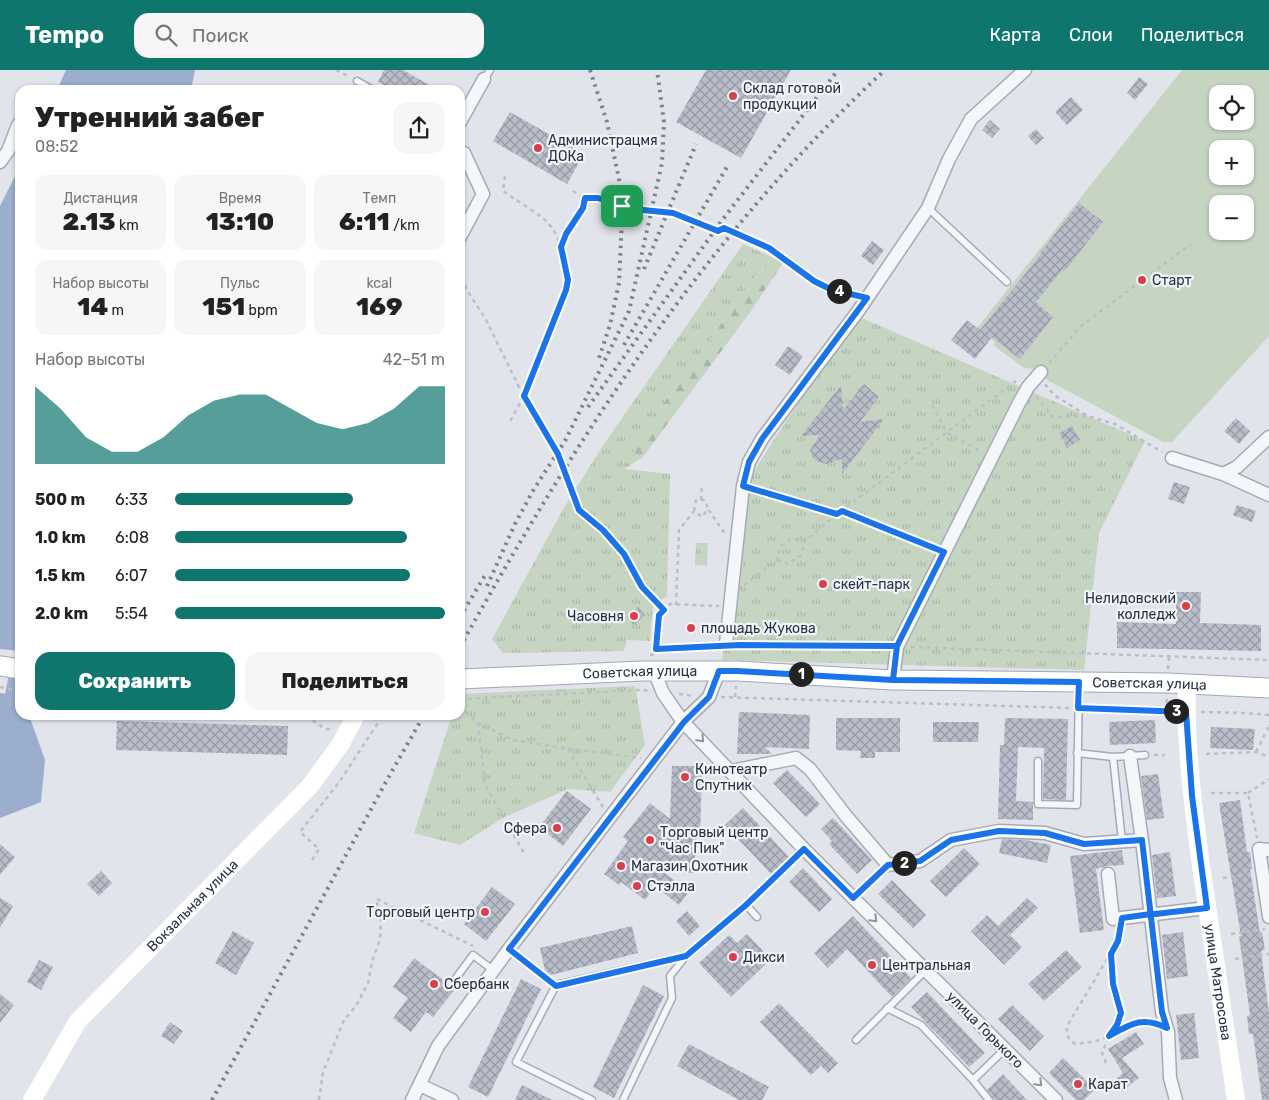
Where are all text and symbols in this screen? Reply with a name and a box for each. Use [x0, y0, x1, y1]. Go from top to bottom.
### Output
search box [134, 13, 484, 58]
text: Tempo [25, 21, 104, 49]
icon: search [152, 21, 180, 49]
text: Поиск [192, 24, 249, 47]
text: Карта [990, 24, 1041, 46]
text: Слои [1069, 24, 1113, 46]
text: Поделиться [1141, 24, 1244, 46]
place label: Склад готовой продукции [743, 80, 841, 113]
map controls [1209, 85, 1254, 240]
button: locate [1209, 85, 1254, 130]
marker: Склад готовой продукции [727, 90, 739, 102]
text: Утренний забег [35, 101, 264, 134]
button: share [393, 102, 445, 154]
place label: Администрацмя ДОКа [548, 132, 658, 165]
text: 08:52 [35, 137, 78, 156]
button: + [1209, 140, 1254, 185]
marker: Администрацмя ДОКа [532, 142, 544, 154]
pin [601, 185, 643, 227]
text: Дистанция [63, 190, 138, 207]
text: Время [219, 190, 261, 207]
text: Темп [362, 190, 396, 207]
icon: arrive [608, 192, 636, 220]
button: − [1209, 195, 1254, 240]
text: 2.13 [63, 207, 116, 236]
text: 13:10 [206, 207, 274, 236]
text: 6:11 [339, 207, 390, 236]
text: km [116, 217, 139, 234]
text: /km [390, 217, 420, 234]
place label: Старт [1152, 272, 1192, 289]
marker: Старт [1136, 274, 1148, 286]
text: Набор высоты [53, 275, 149, 292]
text: Пульс [220, 275, 260, 292]
text: kcal [366, 275, 392, 292]
pin: 4 [826, 278, 852, 304]
text: 4 [835, 283, 844, 300]
text: 14 [77, 292, 108, 321]
text: 151 [202, 292, 245, 321]
text: 169 [356, 292, 403, 321]
text: m [108, 302, 124, 319]
text: bpm [245, 302, 278, 319]
text: Набор высоты [35, 350, 145, 369]
text: 42–51 m [383, 350, 445, 369]
text: 500 m [35, 490, 85, 509]
text: 6:33 [115, 490, 148, 509]
text: 1.0 km [35, 528, 86, 547]
text: 6:08 [115, 528, 149, 547]
text: 1.5 km [35, 566, 85, 585]
text: 6:07 [115, 566, 147, 585]
place label: скейт-парк [833, 576, 911, 593]
marker: скейт-парк [817, 578, 829, 590]
place label: Нелидовский колледж [1085, 590, 1176, 623]
marker: Нелидовский колледж [1180, 600, 1192, 612]
text: 2.0 km [35, 604, 88, 623]
text: 5:54 [115, 604, 148, 623]
place label: Часовня [567, 608, 624, 625]
marker: Часовня [628, 610, 640, 622]
place label: площадь Жукова [701, 620, 816, 637]
marker: площадь Жукова [685, 622, 697, 634]
button: Сохранить [35, 652, 235, 710]
button: Поделиться [245, 652, 445, 710]
street label: Советская улица [582, 662, 697, 682]
pin: 1 [788, 662, 814, 686]
text: 1 [798, 666, 805, 683]
street label: Советская улица [1092, 674, 1207, 693]
pin: 3 [1164, 698, 1188, 724]
text: 3 [1172, 703, 1181, 720]
one-way arrow [695, 734, 704, 743]
place label: Кинотеатр Спутник [695, 761, 767, 794]
marker: Кинотеатр Спутник [679, 771, 691, 783]
place label: Сфера [504, 820, 547, 837]
marker: Сфера [551, 822, 563, 834]
place label: Торговый центр "Час Пик" [660, 824, 769, 857]
marker: Торговый центр "Час Пик" [644, 834, 656, 846]
pin: 2 [892, 850, 916, 876]
text: 2 [900, 855, 909, 872]
street label: Вокзальная улица [143, 856, 241, 955]
place label: Магазин Охотник [631, 858, 749, 875]
marker: Магазин Охотник [615, 860, 627, 872]
place label: Стэлла [647, 878, 695, 895]
marker: Стэлла [631, 880, 643, 892]
place label: Торговый центр [366, 904, 475, 921]
marker: Торговый центр [479, 906, 491, 918]
one-way arrow [869, 914, 878, 923]
street label: улица Матросова [1201, 923, 1235, 1041]
place label: Дикси [743, 949, 785, 966]
marker: Дикси [727, 951, 739, 963]
place label: Центральная [882, 957, 971, 974]
marker: Центральная [866, 959, 878, 971]
place label: Сбербанк [444, 976, 510, 993]
marker: Сбербанк [428, 978, 440, 990]
street label: улица Горького [943, 988, 1027, 1072]
place label: Карат [1088, 1076, 1128, 1093]
one-way arrow [1033, 1078, 1042, 1087]
marker: Карат [1072, 1078, 1084, 1090]

